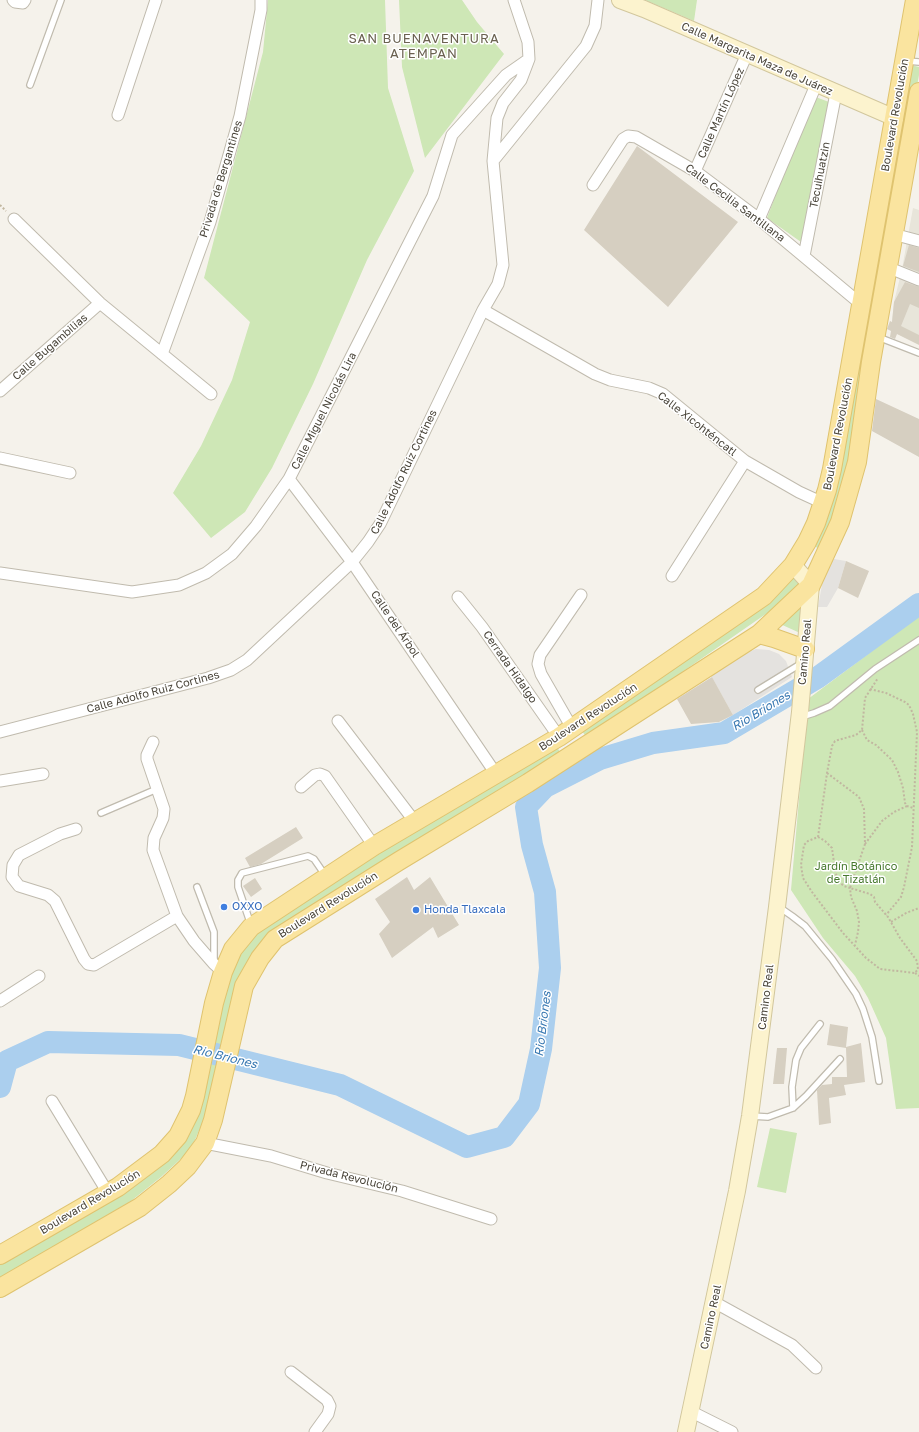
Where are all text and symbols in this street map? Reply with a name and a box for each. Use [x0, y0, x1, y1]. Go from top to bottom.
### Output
street label: Calle Margarita Maza de Juárez [679, 20, 835, 98]
district label: SAN BUENAVENTURA ATEMPAN [348, 31, 500, 62]
street label: Boulevard Revolución [879, 57, 911, 173]
street label: Calle Martín López [695, 65, 747, 161]
street label: Privada de Bergantines [197, 119, 245, 239]
street label: Tecuihuatzin [807, 141, 833, 209]
street label: Calle Cecilia Santillana [683, 161, 787, 245]
street label: Calle Bugambilias [10, 311, 90, 383]
street label: Calle Miguel Nicolás Lira [289, 350, 359, 472]
street label: Boulevard Revolución [821, 377, 855, 491]
street label: Calle Xicohténcatl [655, 389, 739, 459]
street label: Calle Adolfo Ruiz Cortines [368, 408, 440, 536]
street label: Calle del Árbol [368, 588, 422, 660]
street label: Camino Real [796, 619, 814, 685]
street label: Cerrada Hidalgo [480, 628, 540, 706]
street label: Calle Adolfo Ruiz Cortines [85, 668, 221, 716]
street label: Boulevard Revolución [536, 680, 640, 754]
water label: Rio Briones [729, 688, 793, 734]
park label: Jardín Botánico de Tizatlán [815, 860, 897, 886]
street label: Boulevard Revolución [276, 869, 380, 941]
place label: OXXO [232, 900, 262, 914]
marker: OXXO [219, 902, 229, 912]
place label: Honda Tlaxcala [424, 903, 506, 917]
marker: Honda Tlaxcala [411, 905, 421, 915]
street label: Camino Real [755, 963, 777, 1031]
water label: Rio Briones [532, 991, 554, 1057]
water label: Rio Briones [192, 1042, 258, 1072]
street label: Privada Revolución [299, 1158, 399, 1196]
street label: Boulevard Revolución [38, 1167, 142, 1237]
street label: Camino Real [698, 1283, 724, 1351]

